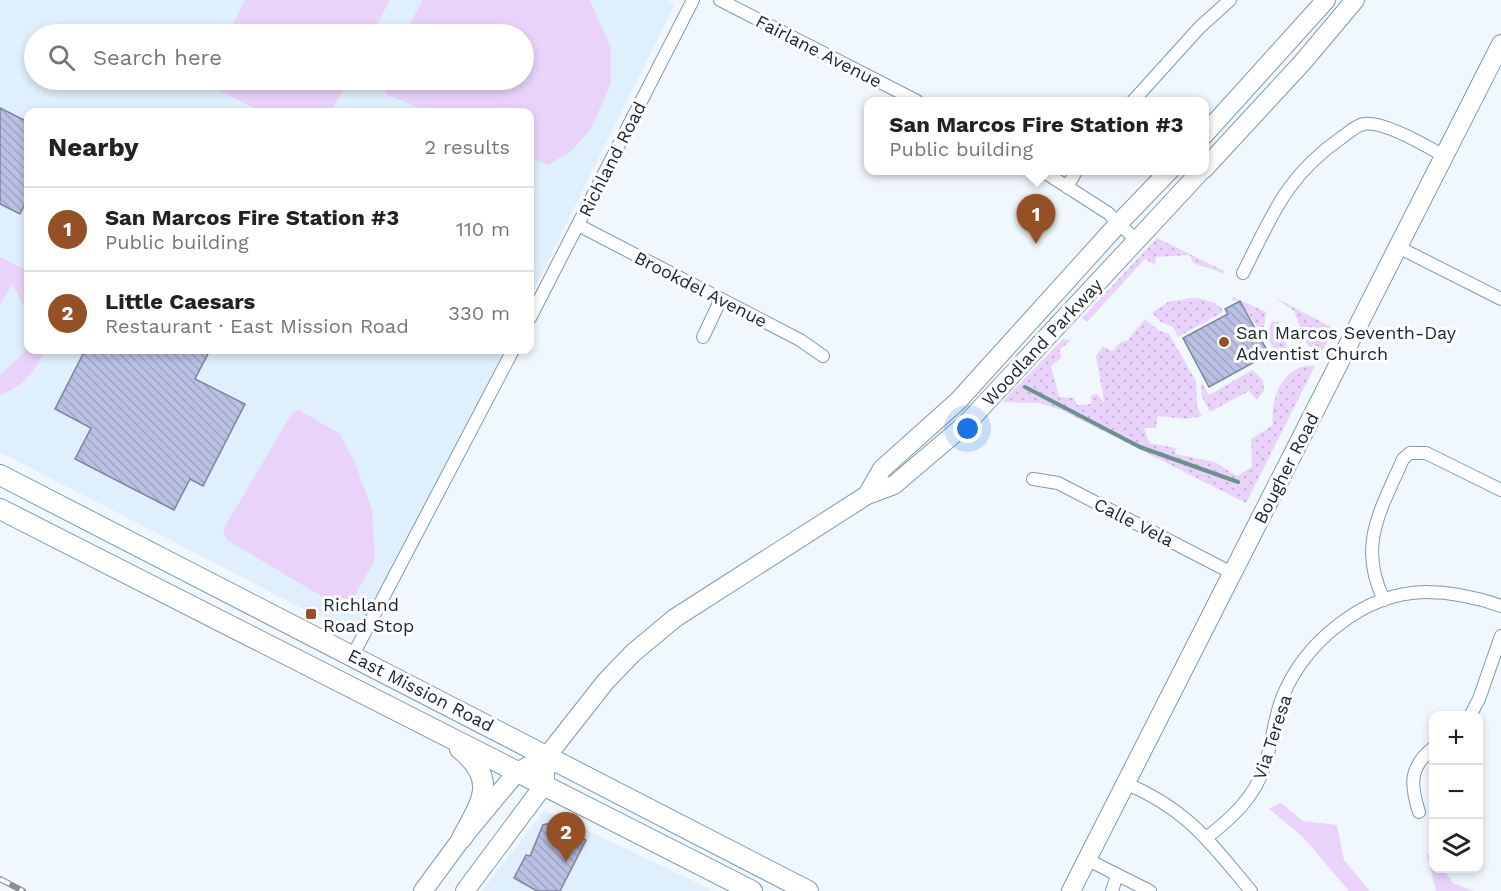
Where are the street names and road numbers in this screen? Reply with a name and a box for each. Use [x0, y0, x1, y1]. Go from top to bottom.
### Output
street label: Fairlane Avenue [752, 10, 886, 92]
street label: Richland Road [574, 98, 650, 220]
street label: Brookdel Avenue [631, 247, 771, 331]
street label: Woodland Parkway [978, 273, 1107, 410]
street label: Bougher Road [1249, 409, 1323, 527]
street label: Calle Vela [1091, 493, 1177, 551]
street label: East Mission Road [345, 644, 497, 736]
street label: Via Teresa [1248, 692, 1296, 782]

